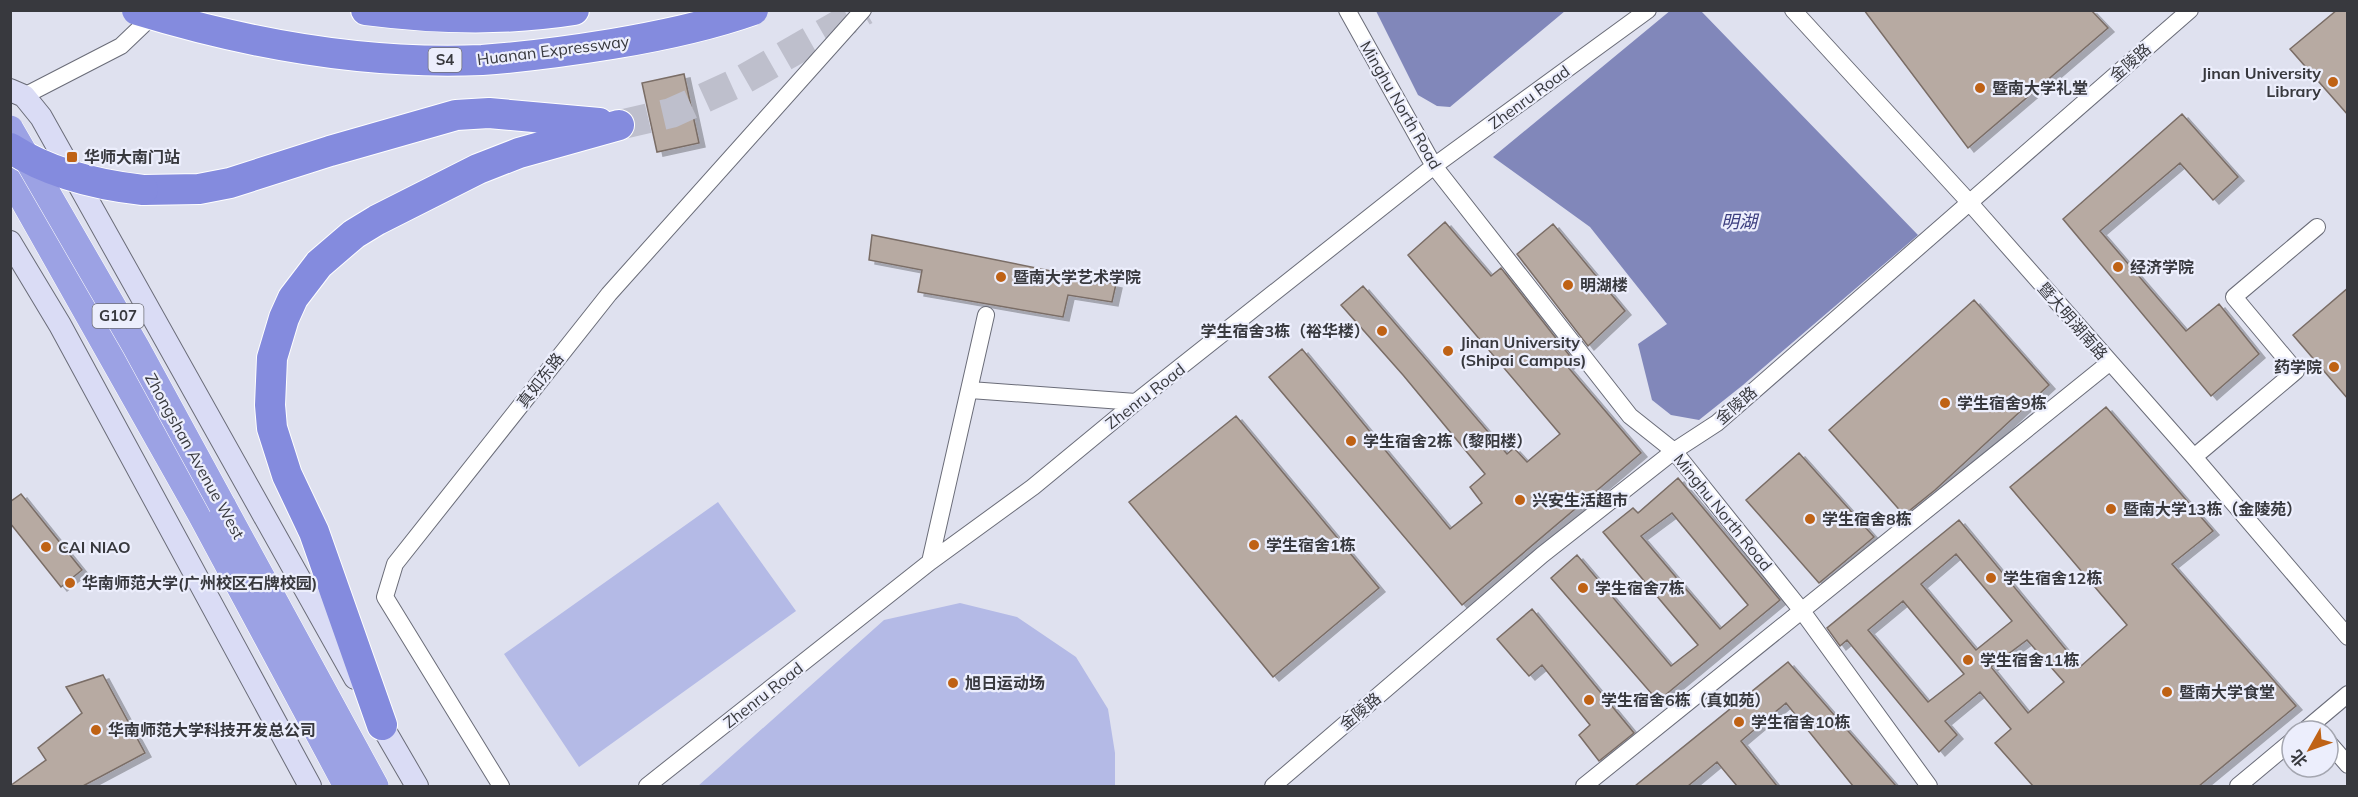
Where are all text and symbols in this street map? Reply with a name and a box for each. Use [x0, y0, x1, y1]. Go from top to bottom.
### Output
street label: Huanan Expressway [476, 31, 631, 69]
street label: Minghu North Road [1356, 37, 1446, 173]
street label: 金陵路 [2105, 39, 2155, 85]
road number: S4 [428, 48, 462, 72]
street label: Zhenru Road [1485, 61, 1573, 133]
place label: Jinan University Library [2201, 63, 2321, 101]
marker: Jinan University Library [2326, 75, 2340, 89]
place label: 暨南大学礼堂 [1992, 78, 2088, 98]
marker: 暨南大学礼堂 [1973, 81, 1987, 95]
place label: 华师大南门站 [84, 147, 180, 167]
marker: 华师大南门站 [65, 150, 79, 164]
water label: 明湖 [1721, 210, 1760, 233]
place label: 经济学院 [2130, 257, 2194, 277]
marker: 经济学院 [2111, 260, 2125, 274]
place label: 暨南大学艺术学院 [1013, 267, 1141, 287]
marker: 暨南大学艺术学院 [994, 270, 1008, 284]
place label: 明湖楼 [1580, 275, 1628, 295]
marker: 明湖楼 [1561, 278, 1575, 292]
street label: 暨大明湖南路 [2034, 278, 2112, 364]
road number: G107 [92, 304, 144, 328]
place label: 学生宿舍3栋（裕华楼） [1200, 321, 1370, 341]
marker: 学生宿舍3栋（裕华楼） [1375, 324, 1389, 338]
place label: Jinan University (Shipai Campus) [1460, 332, 1586, 370]
marker: Jinan University (Shipai Campus) [1441, 344, 1455, 358]
street label: 真如东路 [512, 349, 568, 411]
place label: 药学院 [2274, 357, 2322, 377]
street label: Zhenru Road [1101, 359, 1189, 433]
marker: 药学院 [2327, 360, 2341, 374]
street label: Zhongshan Avenue West [141, 370, 249, 543]
street label: 金陵路 [1711, 382, 1761, 428]
place label: 学生宿舍9栋 [1957, 393, 2047, 413]
marker: 学生宿舍9栋 [1938, 396, 1952, 410]
place label: 学生宿舍2栋（黎阳楼） [1363, 431, 1533, 451]
marker: 学生宿舍2栋（黎阳楼） [1344, 434, 1358, 448]
street label: Minghu North Road [1670, 449, 1776, 575]
place label: 兴安生活超市 [1532, 490, 1628, 510]
marker: 兴安生活超市 [1513, 493, 1527, 507]
place label: 暨南大学13栋（金陵苑） [2123, 499, 2302, 519]
marker: 暨南大学13栋（金陵苑） [2104, 502, 2118, 516]
place label: 学生宿舍8栋 [1822, 509, 1912, 529]
marker: 学生宿舍8栋 [1803, 512, 1817, 526]
place label: 学生宿舍1栋 [1266, 535, 1356, 555]
place label: CAI NIAO [58, 537, 131, 557]
marker: 学生宿舍1栋 [1247, 538, 1261, 552]
marker: CAI NIAO [39, 540, 53, 554]
place label: 学生宿舍12栋 [2003, 568, 2102, 588]
marker: 学生宿舍12栋 [1984, 571, 1998, 585]
place label: 华南师范大学(广州校区石牌校园) [82, 573, 317, 593]
marker: 华南师范大学(广州校区石牌校园) [63, 576, 77, 590]
place label: 学生宿舍7栋 [1595, 578, 1685, 598]
marker: 学生宿舍7栋 [1576, 581, 1590, 595]
place label: 学生宿舍11栋 [1980, 650, 2079, 670]
marker: 学生宿舍11栋 [1961, 653, 1975, 667]
street label: Zhenru Road [719, 658, 807, 732]
place label: 旭日运动场 [965, 673, 1045, 693]
marker: 旭日运动场 [946, 676, 960, 690]
place label: 暨南大学食堂 [2179, 682, 2275, 702]
marker: 暨南大学食堂 [2160, 685, 2174, 699]
street label: 金陵路 [1335, 688, 1385, 734]
place label: 学生宿舍6栋（真如苑） [1601, 690, 1771, 710]
marker: 学生宿舍6栋（真如苑） [1582, 693, 1596, 707]
place label: 学生宿舍10栋 [1751, 712, 1850, 732]
marker: 学生宿舍10栋 [1732, 715, 1746, 729]
north arrow [2280, 719, 2340, 779]
place label: 华南师范大学科技开发总公司 [108, 720, 316, 740]
marker: 华南师范大学科技开发总公司 [89, 723, 103, 737]
text: 北 [2286, 746, 2311, 771]

